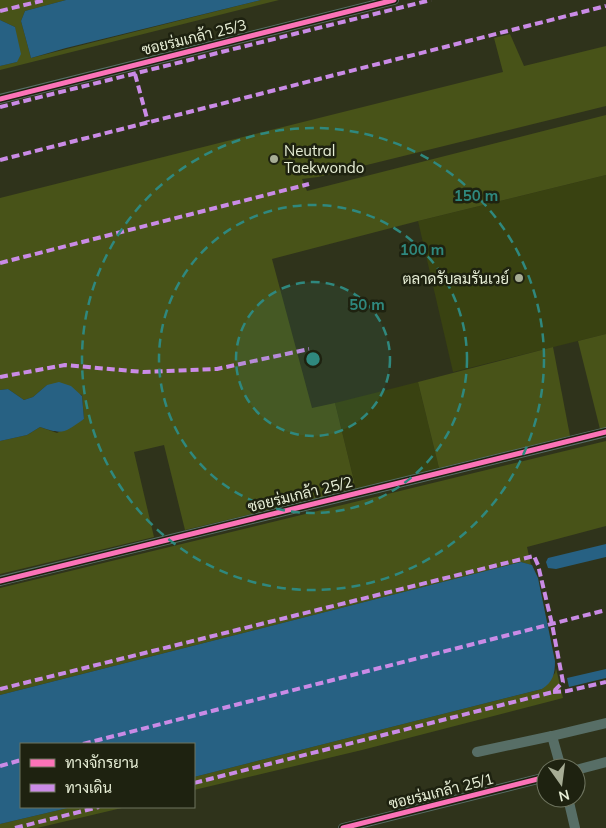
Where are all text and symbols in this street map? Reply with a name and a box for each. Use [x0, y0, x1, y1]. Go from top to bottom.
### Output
street label: ซอยร่มเกล้า 25/3 [140, 15, 248, 59]
place label: Neutral Taekwondo [284, 141, 364, 177]
marker: Neutral Taekwondo [268, 153, 280, 165]
text: 150 m [454, 186, 498, 205]
text: 100 m [400, 240, 444, 259]
place label: ตลาดรับลมรันเวย์ [402, 269, 509, 288]
marker: ตลาดรับลมรันเวย์ [513, 272, 525, 284]
text: 50 m [349, 295, 385, 314]
centre of rings [304, 350, 322, 368]
street label: ซอยร่มเกล้า 25/2 [246, 472, 354, 516]
legend [20, 743, 195, 808]
text: ทางจักรยาน [65, 753, 139, 772]
north arrow [536, 758, 586, 808]
street label: ซอยร่มเกล้า 25/1 [387, 769, 495, 813]
text: ทางเดิน [65, 778, 112, 797]
text: N [557, 786, 571, 806]

